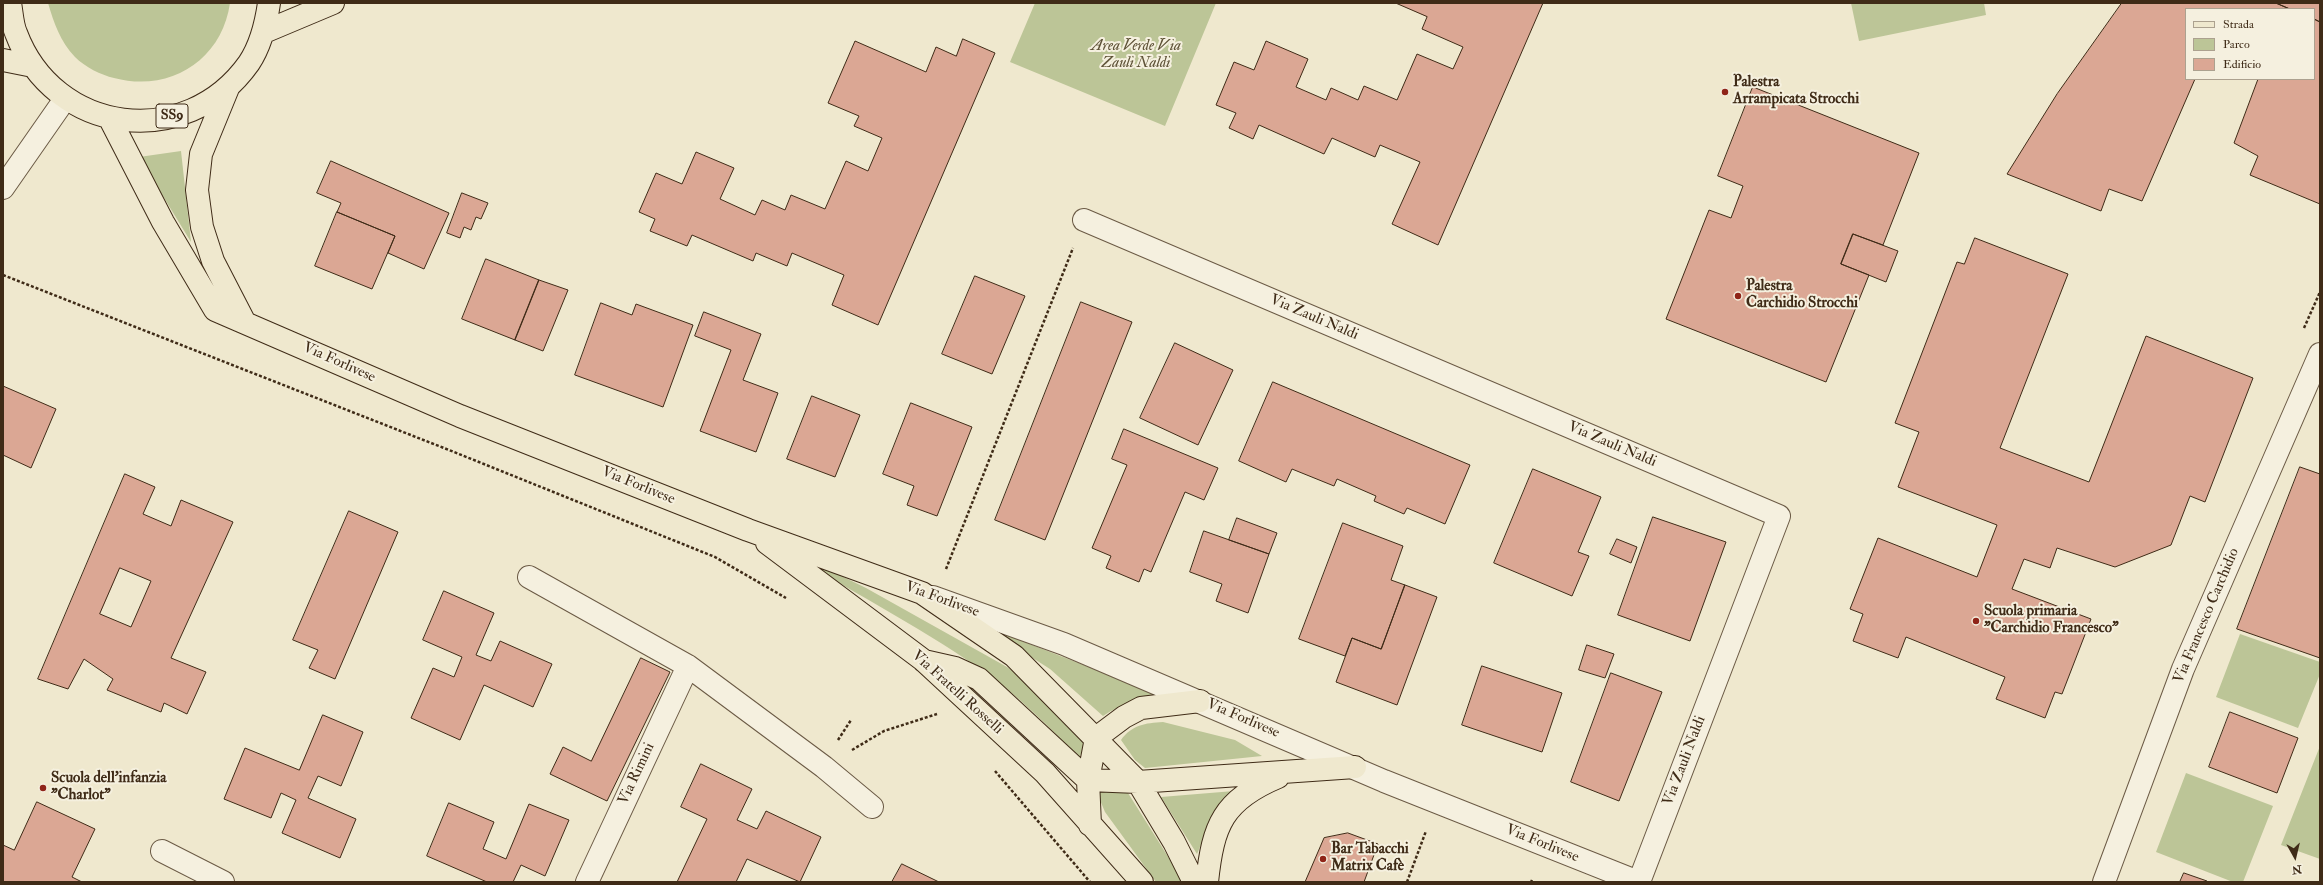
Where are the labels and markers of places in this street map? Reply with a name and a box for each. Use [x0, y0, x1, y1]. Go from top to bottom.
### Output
place label: Palestra Arrampicata Strocchi [1733, 74, 1859, 109]
marker: Palestra Arrampicata Strocchi [1720, 87, 1730, 97]
place label: Palestra Carchidio Strocchi [1746, 278, 1858, 313]
marker: Palestra Carchidio Strocchi [1733, 291, 1743, 301]
place label: Scuola primaria "Carchidio Francesco" [1984, 603, 2119, 638]
marker: Scuola primaria "Carchidio Francesco" [1971, 616, 1981, 626]
place label: Scuola dell'infanzia "Charlot" [51, 770, 166, 805]
marker: Scuola dell'infanzia "Charlot" [38, 783, 48, 793]
place label: Bar Tabacchi Matrix Cafè [1331, 841, 1409, 876]
marker: Bar Tabacchi Matrix Cafè [1318, 854, 1328, 864]

